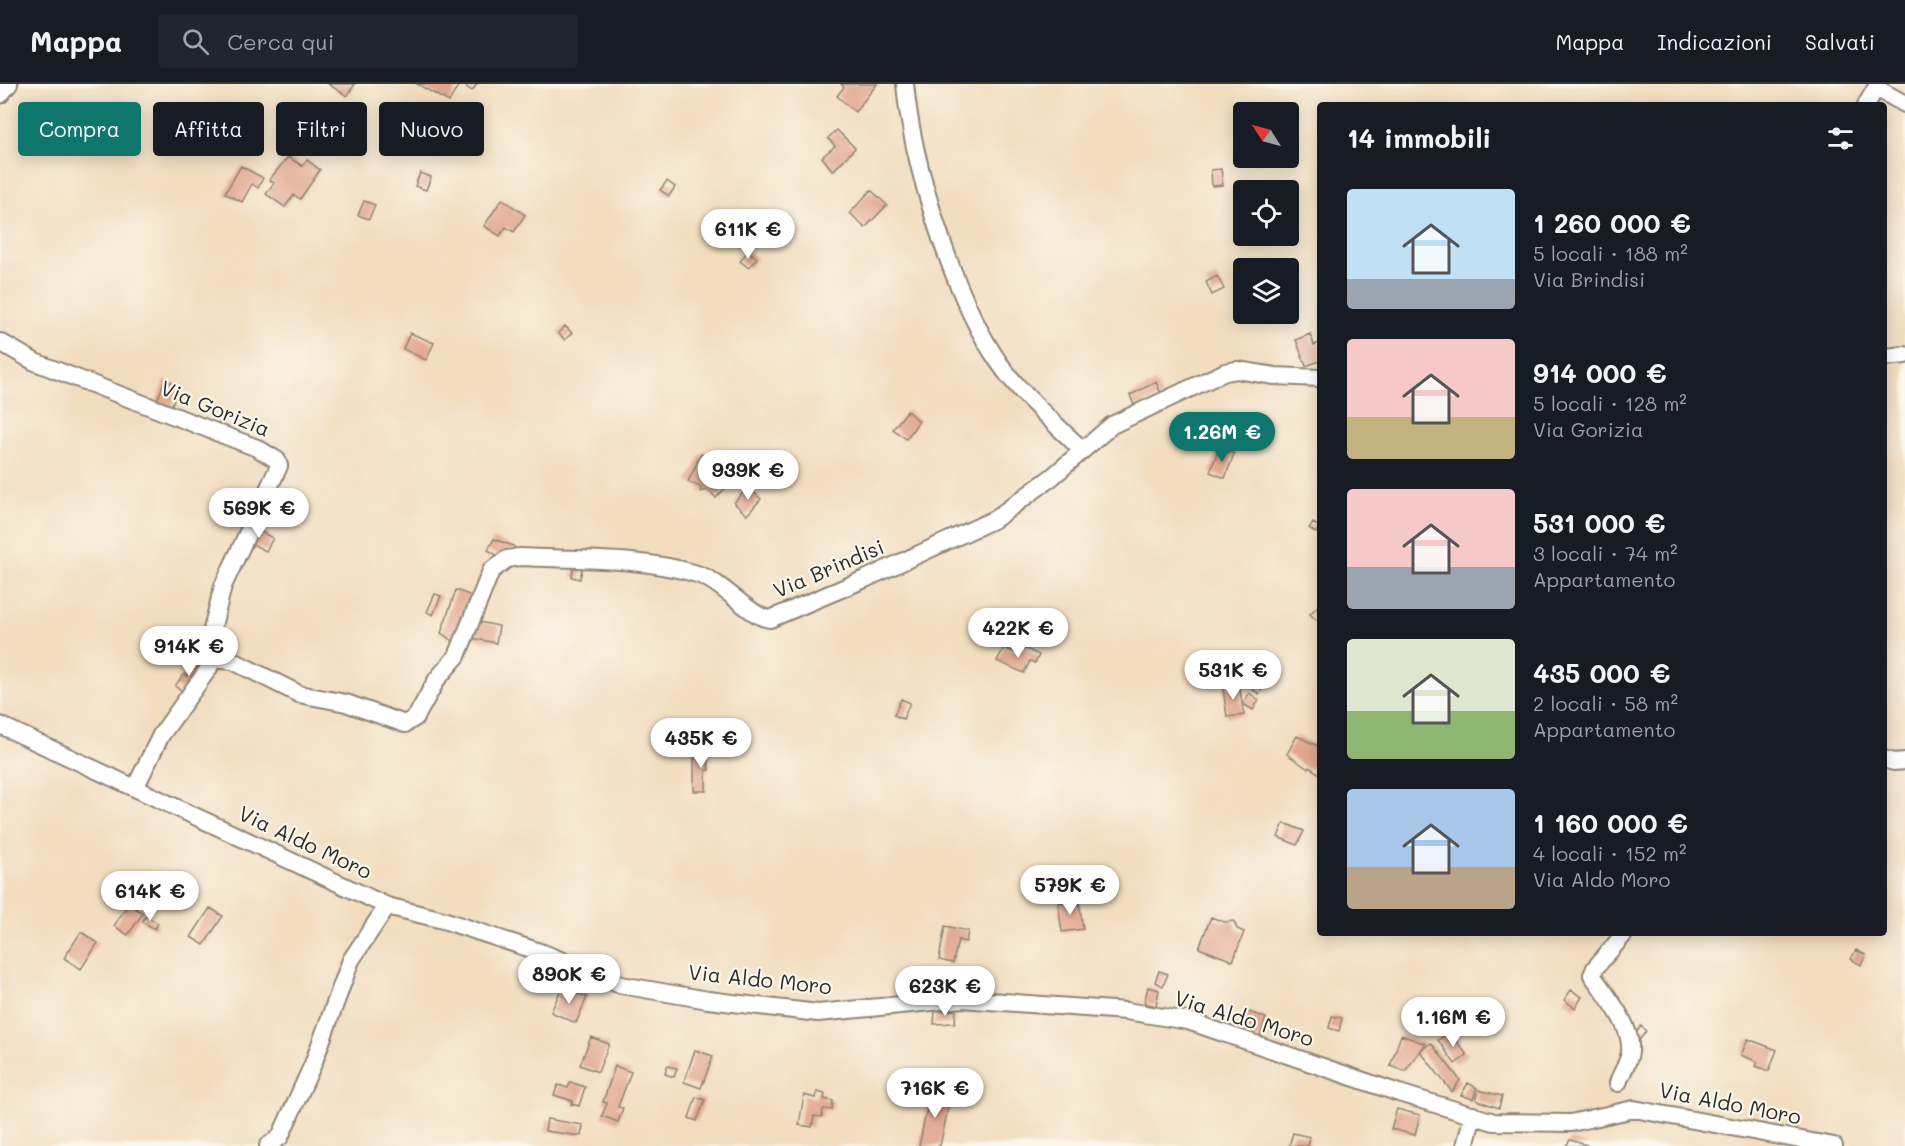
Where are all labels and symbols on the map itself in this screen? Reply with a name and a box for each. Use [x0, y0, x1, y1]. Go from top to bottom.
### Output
north arrow [1233, 102, 1299, 168]
pin: 611K € [699, 209, 797, 260]
street label: Via Gorizia [157, 373, 274, 442]
pin: 1.26M € [1167, 412, 1277, 463]
pin: 939K € [699, 450, 797, 501]
pin: 569K € [210, 488, 308, 539]
street label: Via Brindisi [769, 532, 888, 603]
pin: 422K € [969, 608, 1067, 659]
pin: 914K € [140, 626, 238, 677]
pin: 531K € [1184, 650, 1282, 701]
pin: 435K € [652, 718, 750, 769]
street label: Via Aldo Moro [235, 799, 377, 884]
pin: 579K € [1021, 865, 1119, 916]
pin: 614K € [101, 871, 199, 922]
pin: 890K € [520, 954, 618, 1005]
street label: Via Aldo Moro [687, 958, 833, 999]
pin: 623K € [896, 966, 994, 1017]
street label: Via Aldo Moro [1172, 984, 1317, 1052]
pin: 1.16M € [1398, 997, 1508, 1048]
pin: 716K € [886, 1068, 984, 1119]
street label: Via Aldo Moro [1657, 1076, 1804, 1130]

